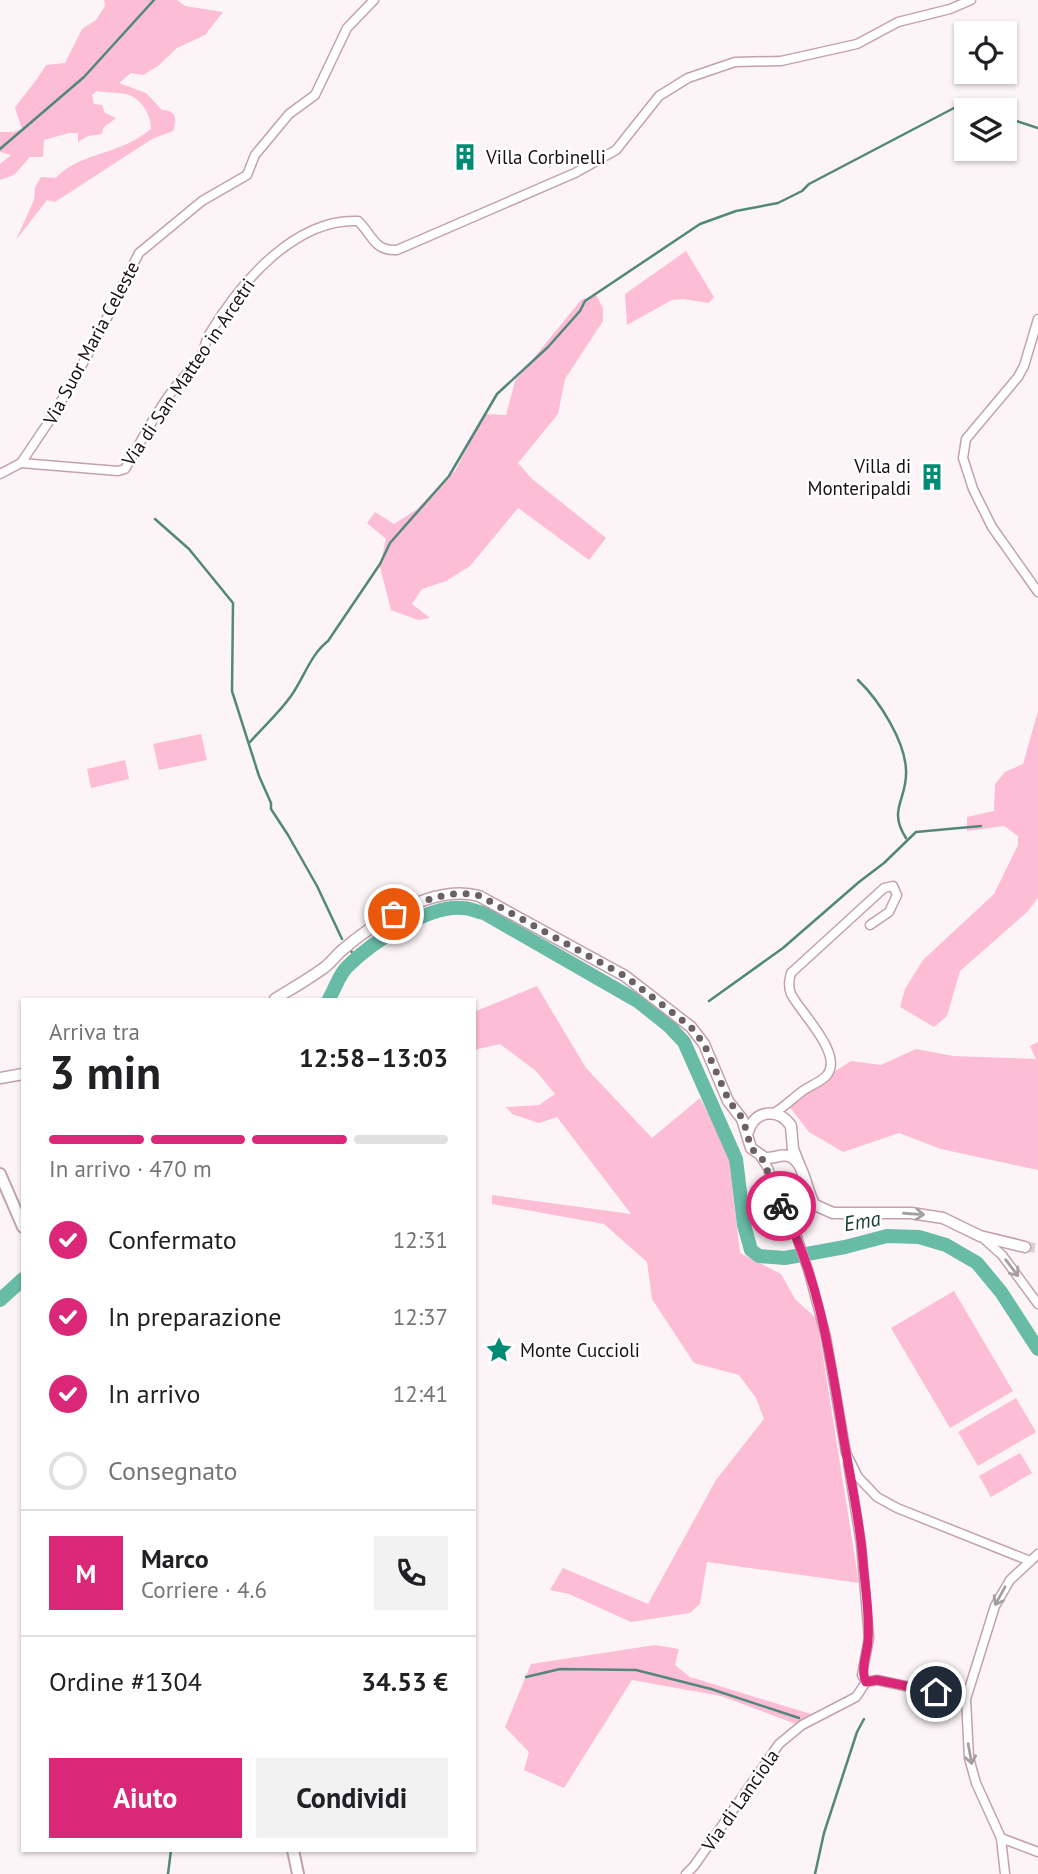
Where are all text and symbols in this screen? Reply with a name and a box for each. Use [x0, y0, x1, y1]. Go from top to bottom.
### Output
map controls [954, 21, 1017, 161]
button: locate [954, 21, 1017, 84]
button: layers [954, 98, 1017, 161]
building icon: Villa Corbinelli [450, 142, 480, 172]
place label: Villa Corbinelli [485, 145, 606, 169]
street label: Via Suor Maria Celeste [37, 257, 144, 430]
street label: Via di San Matteo in Arcetri [116, 274, 260, 471]
place label: Villa di Monteripaldi [807, 454, 911, 500]
building icon: Villa di Monteripaldi [917, 462, 947, 492]
pin [364, 884, 424, 944]
icon: bag [375, 895, 413, 933]
text: Arriva tra [49, 1017, 140, 1046]
text: 12:58–13:03 [299, 1041, 448, 1074]
text: 3 min [49, 1042, 161, 1102]
text: In arrivo · 470 m [49, 1154, 212, 1183]
courier [746, 1171, 816, 1241]
icon: bike [762, 1187, 800, 1225]
water label: Ema [841, 1204, 883, 1238]
one-way arrow [902, 1208, 925, 1221]
icon: check [49, 1221, 87, 1259]
text: Confermato [108, 1223, 237, 1256]
text: 12:31 [393, 1225, 448, 1254]
one-way arrow [1004, 1258, 1019, 1277]
icon: check [49, 1298, 87, 1336]
text: In preparazione [108, 1300, 282, 1333]
text: 12:37 [393, 1302, 448, 1331]
place icon: Monte Cuccioli [484, 1335, 514, 1365]
place label: Monte Cuccioli [520, 1338, 640, 1362]
icon: check [49, 1375, 87, 1413]
text: In arrivo [108, 1377, 200, 1410]
text: 12:41 [393, 1379, 448, 1408]
text: Consegnato [108, 1454, 238, 1487]
button: phone [374, 1536, 448, 1610]
text: Marco [141, 1542, 209, 1575]
text: M [76, 1557, 96, 1590]
text: Corriere · 4.6 [141, 1575, 267, 1604]
one-way arrow [993, 1585, 1006, 1606]
pin [906, 1662, 966, 1722]
text: Ordine #1304 [49, 1665, 202, 1698]
text: 34.53 € [361, 1665, 448, 1698]
icon: home [917, 1673, 955, 1711]
one-way arrow [964, 1742, 977, 1765]
street label: Via di Lanciola [696, 1744, 784, 1856]
button: Aiuto [49, 1758, 242, 1838]
button: Condividi [256, 1758, 448, 1838]

